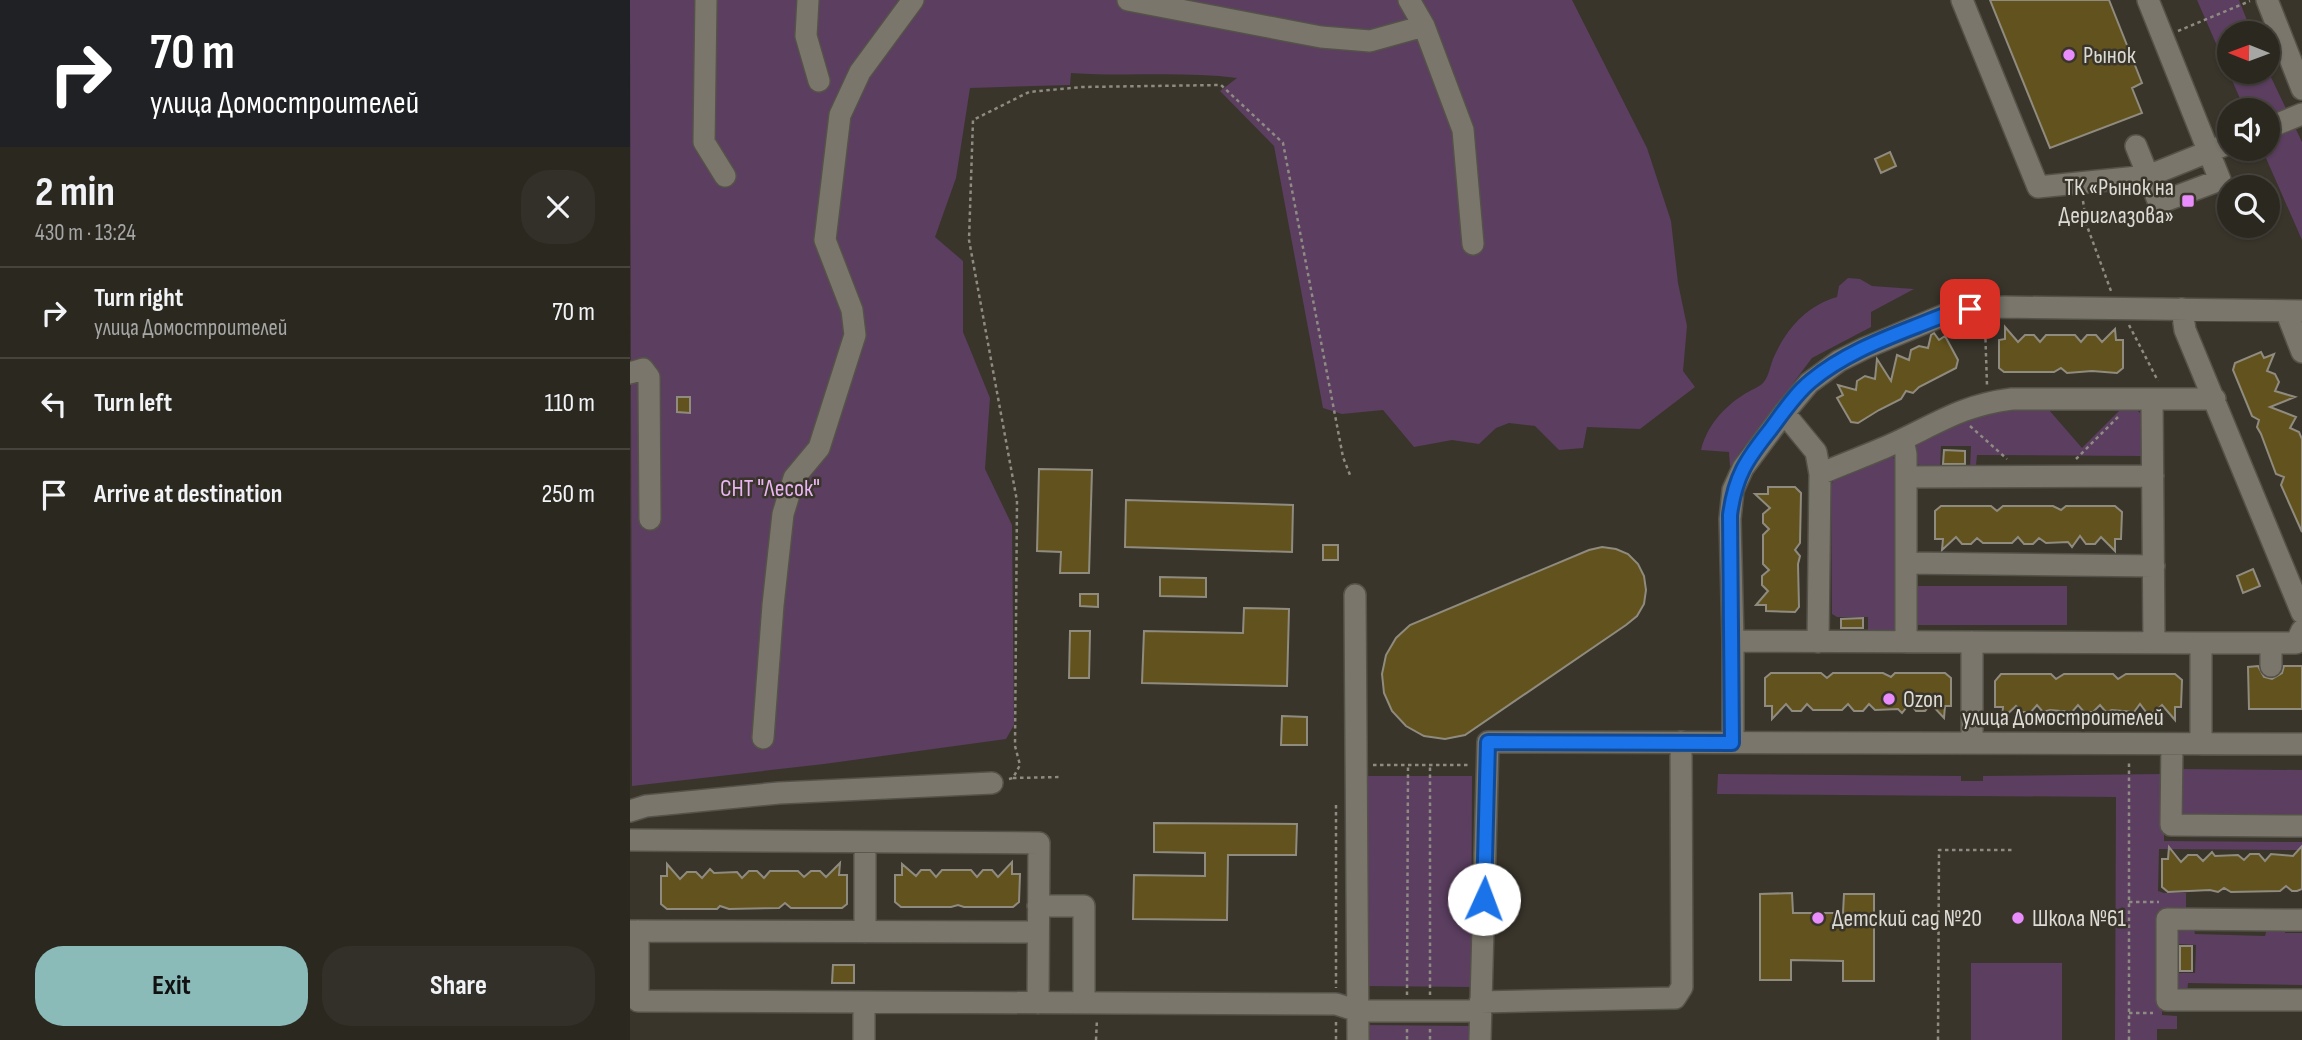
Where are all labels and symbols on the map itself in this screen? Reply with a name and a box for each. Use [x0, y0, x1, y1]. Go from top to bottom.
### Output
north arrow [2217, 21, 2280, 84]
place label: Рынок [2083, 41, 2137, 70]
marker: Рынок [2061, 47, 2077, 63]
place label: ТК «Рынок на Дериглазова» [2059, 173, 2174, 230]
marker: ТК «Рынок на Дериглазова» [2180, 193, 2196, 209]
pin [1940, 279, 2000, 339]
park label: СНТ "Лесок" [720, 474, 820, 503]
place label: Ozon [1903, 685, 1943, 714]
marker: Ozon [1881, 691, 1897, 707]
street label: улица Домостроителей [1962, 703, 2164, 732]
position arrow [1447, 862, 1521, 936]
place label: Детский сад №20 [1832, 904, 1982, 933]
place label: Школа №61 [2032, 904, 2127, 933]
marker: Детский сад №20 [1810, 910, 1826, 926]
marker: Школа №61 [2010, 910, 2026, 926]

